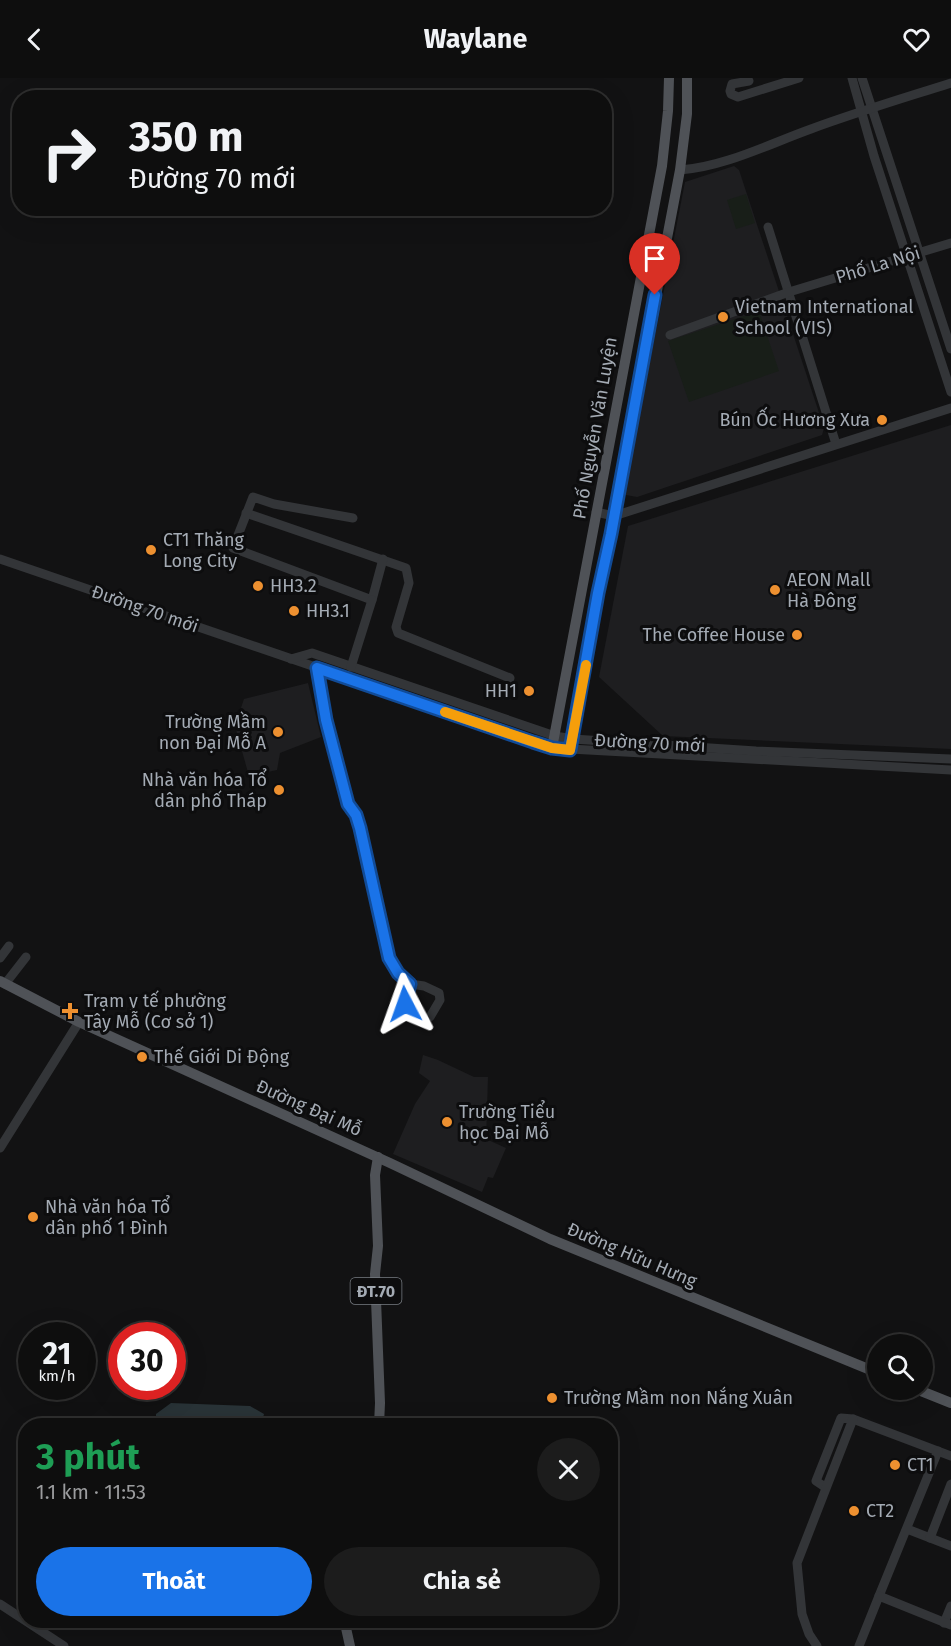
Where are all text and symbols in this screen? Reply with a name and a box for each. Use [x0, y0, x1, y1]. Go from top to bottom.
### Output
icon: back [18, 23, 51, 56]
text: Waylane [424, 23, 527, 55]
icon: heart [900, 23, 933, 56]
text: 350 m [129, 112, 243, 162]
icon: right [30, 114, 108, 192]
text: Đường 70 mới [129, 163, 296, 195]
pin [629, 233, 680, 295]
icon: arrive [638, 242, 671, 275]
street label: Phố La Nội [833, 242, 923, 288]
place label: Vietnam International School (VIS) [735, 296, 914, 339]
marker: Vietnam International School (VIS) [716, 310, 730, 324]
street label: Phố Nguyễn Văn Luyện [567, 335, 622, 521]
place label: Bún Ốc Hương Xưa [719, 406, 870, 431]
marker: Bún Ốc Hương Xưa [875, 413, 889, 427]
place label: CT1 Thăng Long City [163, 529, 245, 572]
marker: CT1 Thăng Long City [144, 543, 158, 557]
place label: AEON Mall Hà Đông [787, 569, 870, 612]
place label: HH3.2 [270, 575, 317, 597]
marker: HH3.2 [251, 579, 265, 593]
street label: Đường 70 mới [89, 580, 201, 638]
marker: AEON Mall Hà Đông [768, 583, 782, 597]
place label: HH3.1 [306, 600, 350, 622]
marker: HH3.1 [287, 604, 301, 618]
place label: The Coffee House [643, 624, 785, 646]
marker: The Coffee House [790, 628, 804, 642]
place label: HH1 [485, 680, 517, 702]
marker: HH1 [522, 684, 536, 698]
place label: Trường Mầm non Đại Mỗ A [159, 711, 267, 754]
marker: Trường Mầm non Đại Mỗ A [271, 725, 285, 739]
street label: Đường 70 mới [594, 729, 706, 757]
place label: Nhà văn hóa Tổ dân phố Tháp [142, 768, 267, 812]
marker: Nhà văn hóa Tổ dân phố Tháp [272, 783, 286, 797]
position arrow [373, 972, 437, 1036]
place label: Trạm y tế phường Tây Mỗ (Cơ sở 1) [84, 990, 226, 1033]
marker: Trạm y tế phường Tây Mỗ (Cơ sở 1) [61, 1002, 79, 1020]
place label: Thế Giới Di Động [154, 1046, 290, 1068]
marker: Thế Giới Di Động [135, 1050, 149, 1064]
street label: Đường Đại Mỗ [253, 1074, 366, 1141]
place label: Trường Tiểu học Đại Mỗ [459, 1100, 555, 1144]
marker: Trường Tiểu học Đại Mỗ [440, 1115, 454, 1129]
place label: Nhà văn hóa Tổ dân phố 1 Đình [45, 1195, 170, 1239]
marker: Nhà văn hóa Tổ dân phố 1 Đình [26, 1210, 40, 1224]
street label: Đường Hữu Hưng [564, 1218, 701, 1293]
road number: ĐT.70 [350, 1278, 401, 1304]
speed limit sign: 30 [108, 1322, 186, 1400]
map controls [867, 1334, 933, 1400]
button: search [867, 1334, 933, 1400]
text: 21 [43, 1336, 71, 1372]
text: km/h [38, 1367, 76, 1385]
place label: Trường Mầm non Nắng Xuân [564, 1386, 793, 1409]
marker: Trường Mầm non Nắng Xuân [545, 1391, 559, 1405]
text: 3 phút [36, 1435, 140, 1479]
button: close [537, 1438, 600, 1501]
place label: CT1 [907, 1454, 934, 1476]
marker: CT1 [888, 1458, 902, 1472]
text: 1.1 km · 11:53 [36, 1480, 146, 1504]
place label: CT2 [866, 1500, 894, 1522]
marker: CT2 [847, 1504, 861, 1518]
button: Thoát [36, 1547, 312, 1616]
button: Chia sẻ [324, 1547, 600, 1616]

